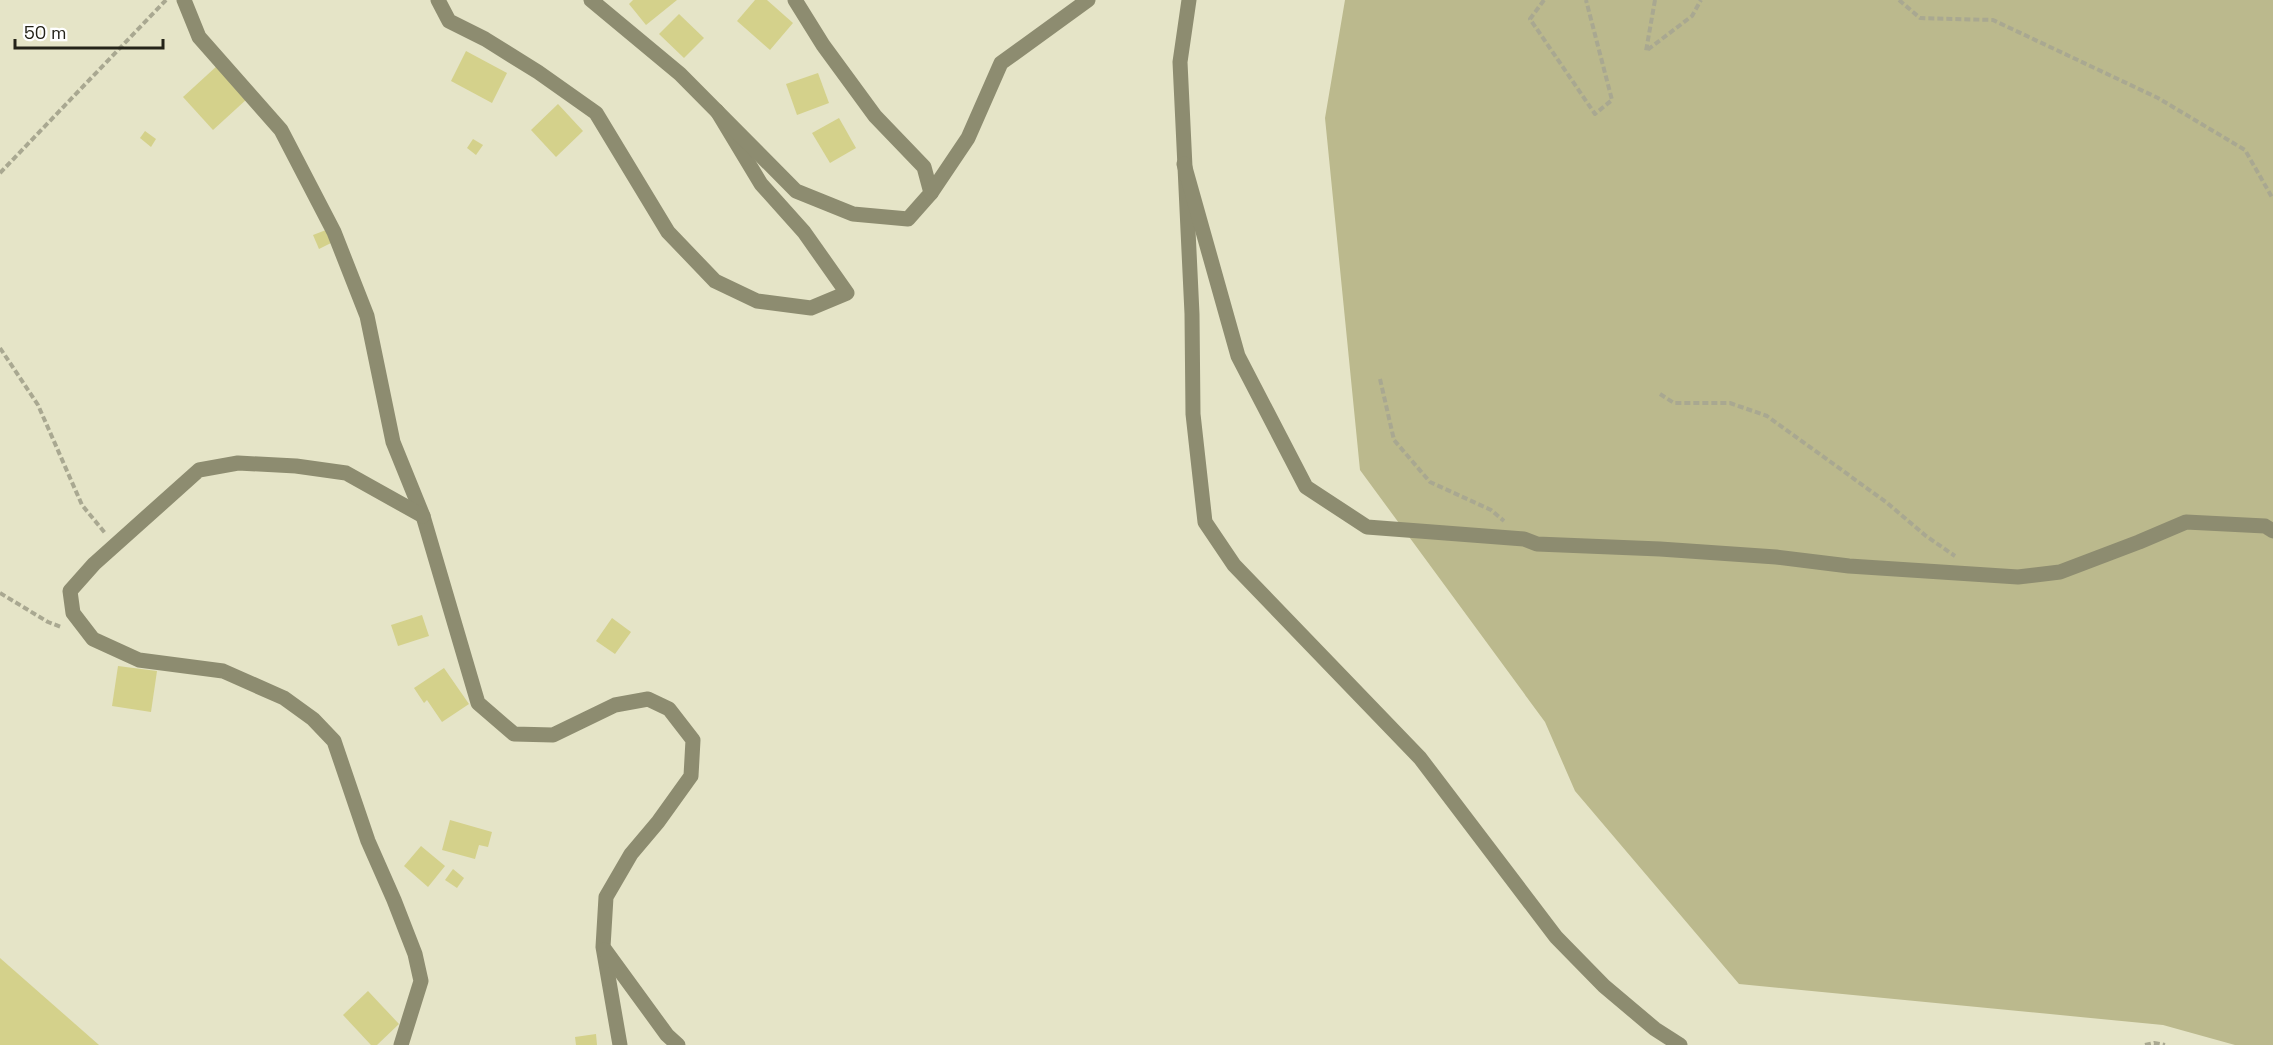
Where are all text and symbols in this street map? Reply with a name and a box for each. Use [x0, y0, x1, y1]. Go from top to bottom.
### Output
scale bar [15, 12, 164, 50]
text: 50 m [24, 21, 66, 44]

